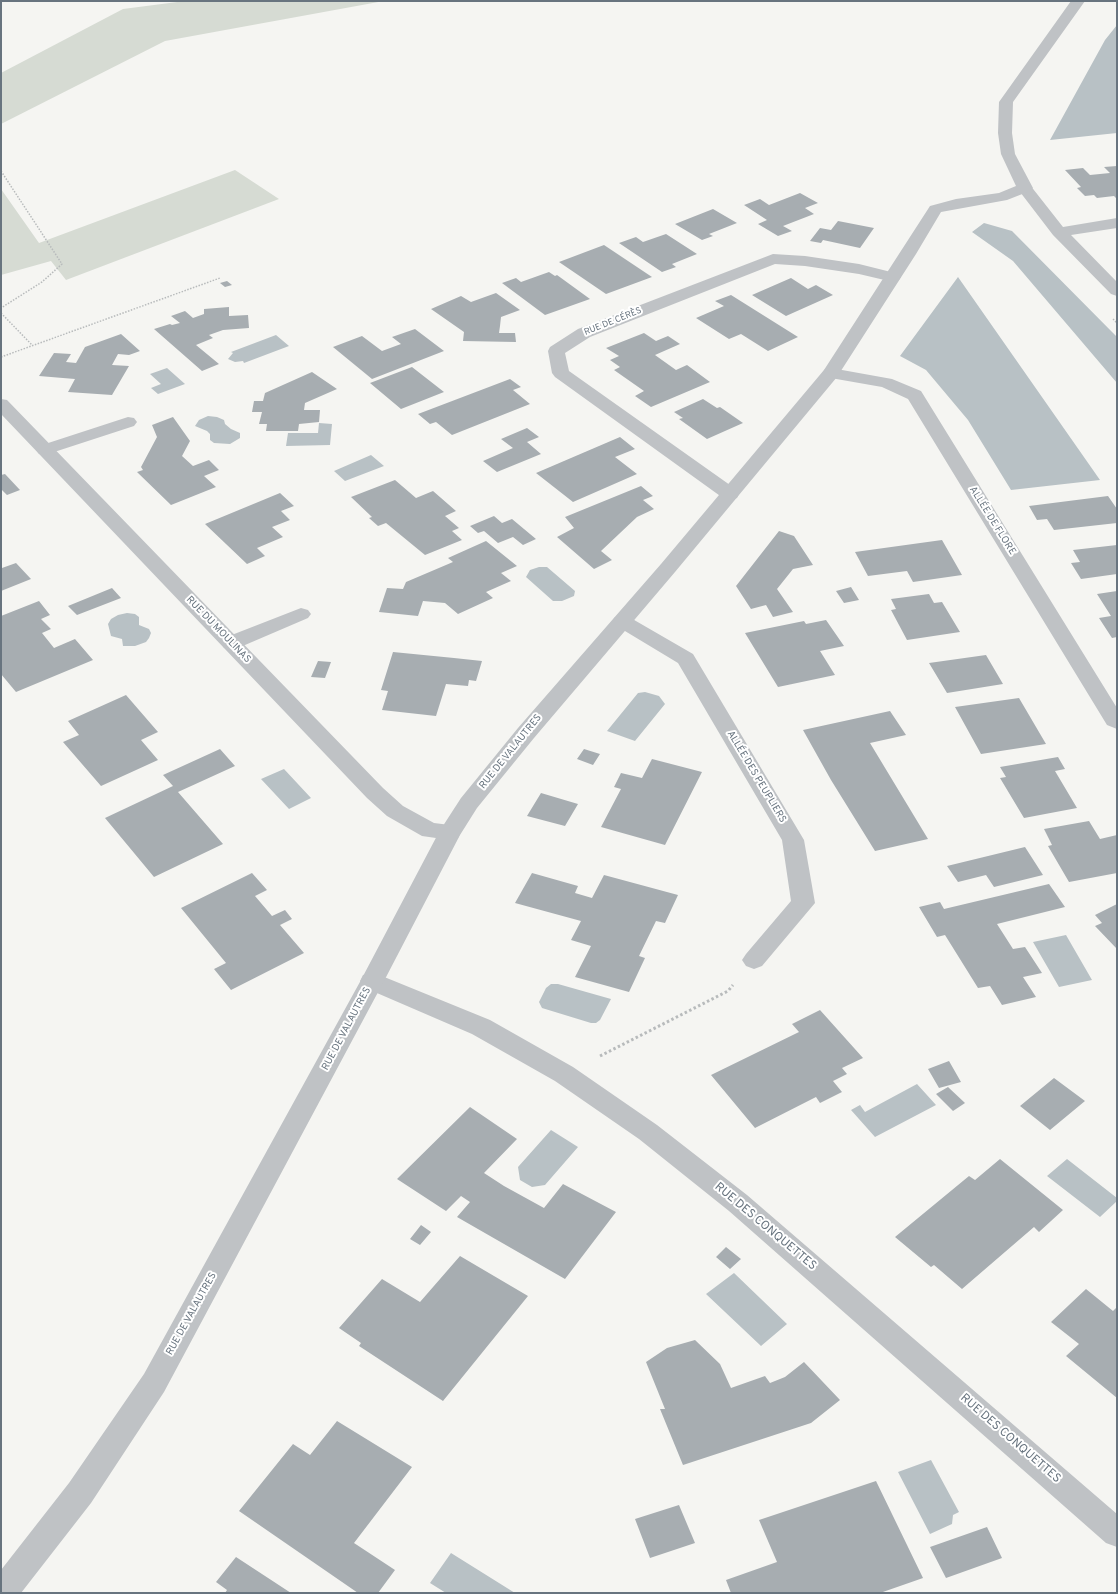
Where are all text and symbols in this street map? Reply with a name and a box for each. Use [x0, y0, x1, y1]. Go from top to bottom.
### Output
street label: RUE DE CÉRÈS [583, 306, 643, 338]
street label: ALLÉE DE FLORE [966, 485, 1018, 557]
street label: RUE DU MOULINAS [183, 594, 253, 666]
street label: RUE DE VALAUTRES [477, 712, 545, 792]
street label: ALLÉE DES PEUPLIERS [724, 729, 788, 825]
street label: RUE DE VALAUTRES [320, 985, 374, 1073]
street label: RUE DES CONQUETTES [711, 1180, 819, 1274]
street label: RUE DE VALAUTRES [164, 1271, 220, 1357]
street label: RUE DES CONQUETTES [957, 1391, 1063, 1487]

